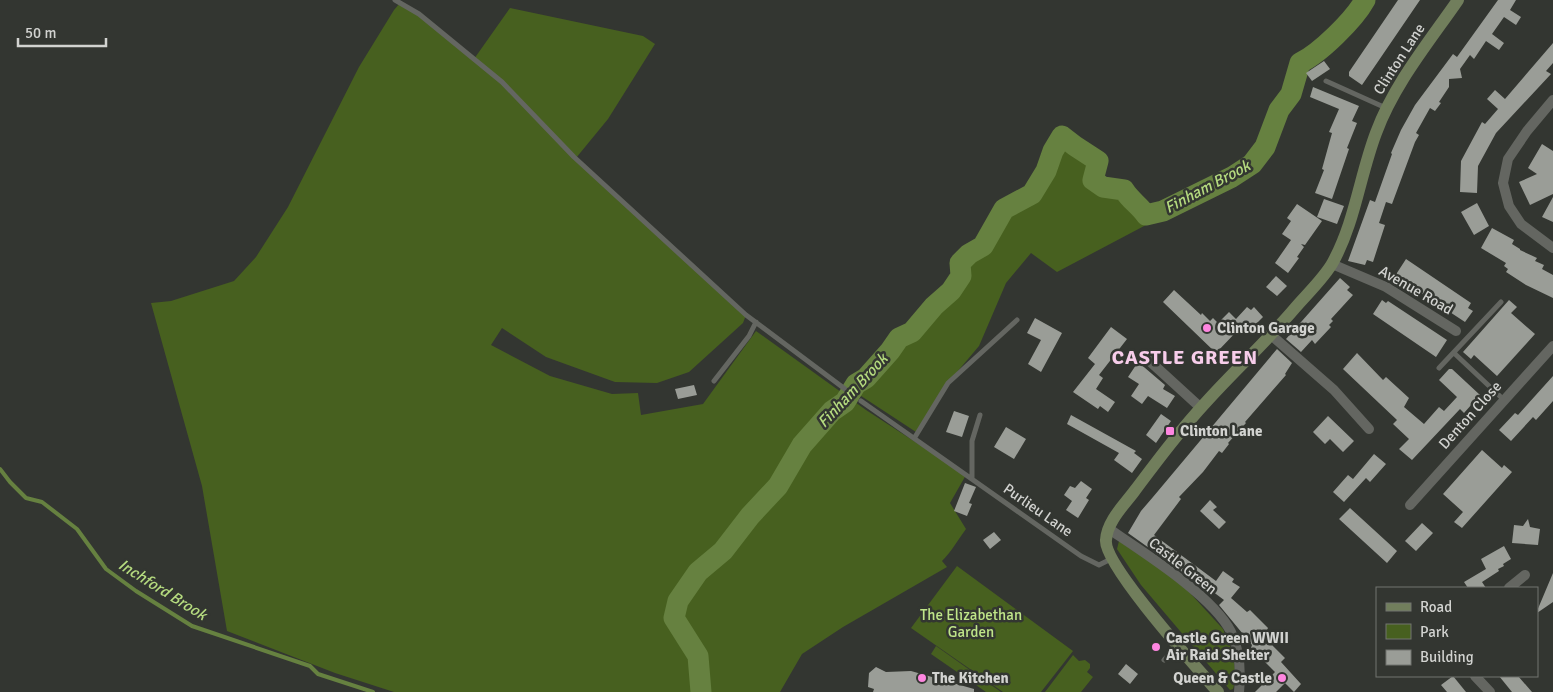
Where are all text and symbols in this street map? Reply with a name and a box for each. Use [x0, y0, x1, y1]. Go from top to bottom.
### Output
scale bar [18, 15, 105, 47]
street label: Clinton Lane [1369, 20, 1429, 98]
text: 50 m [25, 24, 56, 42]
water label: Finham Brook [1161, 155, 1255, 218]
street label: Avenue Road [1376, 262, 1456, 318]
place label: Clinton Garage [1217, 319, 1315, 337]
marker: Clinton Garage [1201, 322, 1213, 334]
district label: CASTLE GREEN [1112, 345, 1258, 370]
water label: Finham Brook [813, 348, 894, 432]
street label: Denton Close [1435, 377, 1505, 453]
place label: Clinton Lane [1180, 422, 1262, 440]
marker: Clinton Lane [1164, 425, 1176, 437]
street label: Purlieu Lane [1000, 480, 1076, 540]
street label: Castle Green [1145, 534, 1221, 598]
water label: Inchford Brook [114, 555, 212, 626]
legend [1376, 587, 1538, 677]
text: Road [1420, 598, 1452, 616]
park label: The Elizabethan Garden [920, 606, 1022, 641]
text: Park [1420, 623, 1449, 641]
place label: Castle Green WWII Air Raid Shelter [1166, 629, 1289, 664]
marker: Castle Green WWII Air Raid Shelter [1150, 641, 1162, 653]
text: Building [1420, 648, 1474, 666]
place label: The Kitchen [932, 669, 1009, 687]
place label: Queen & Castle [1173, 669, 1272, 687]
marker: The Kitchen [916, 672, 928, 684]
marker: Queen & Castle [1276, 672, 1288, 684]

